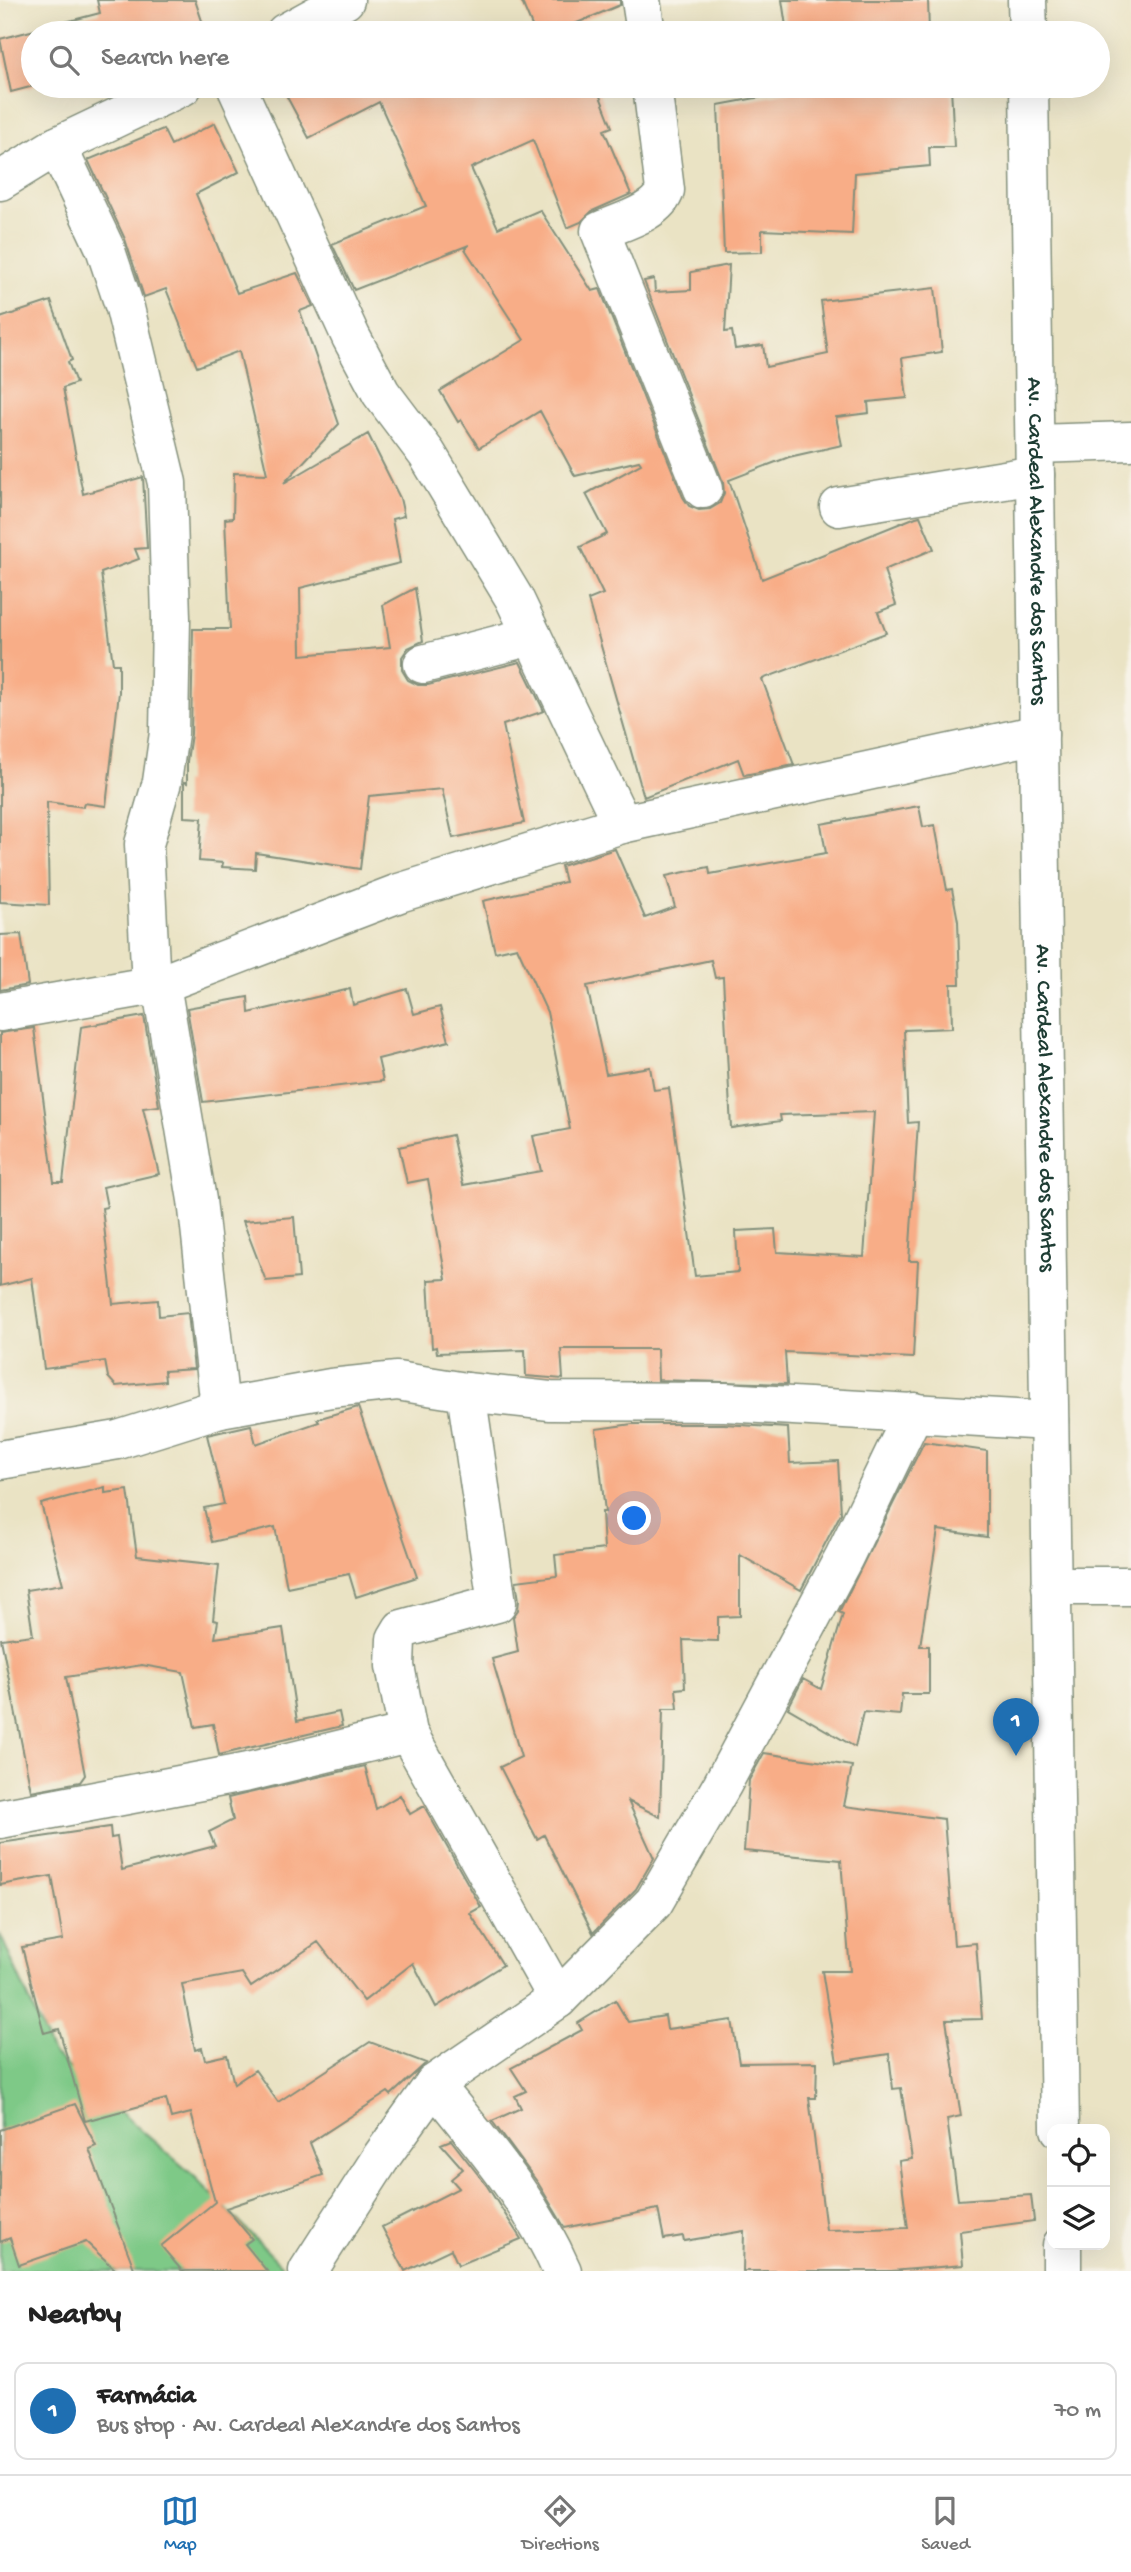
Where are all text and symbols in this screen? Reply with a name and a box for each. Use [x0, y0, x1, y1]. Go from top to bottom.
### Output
search box [21, 21, 1110, 98]
icon: search [45, 41, 83, 79]
text: Search here [101, 44, 229, 75]
street label: Av. Cardeal Alexandre dos Santos [1020, 377, 1052, 705]
street label: Av. Cardeal Alexandre dos Santos [1029, 944, 1060, 1272]
your location [617, 1501, 651, 1535]
pin: 1 [993, 1698, 1039, 1756]
map controls [1047, 2124, 1110, 2250]
button: locate [1047, 2124, 1110, 2187]
button: layers [1047, 2187, 1110, 2250]
text: Nearby [28, 2299, 121, 2334]
text: Farmácia [97, 2382, 196, 2413]
text: 1 [48, 2398, 58, 2425]
text: 70 m [1054, 2398, 1101, 2425]
text: Bus stop · Av. Cardeal Alexandre dos Santos [97, 2413, 520, 2440]
tab: Map [161, 2492, 199, 2557]
tab: Directions [522, 2492, 599, 2557]
tab: Saved [921, 2492, 970, 2557]

